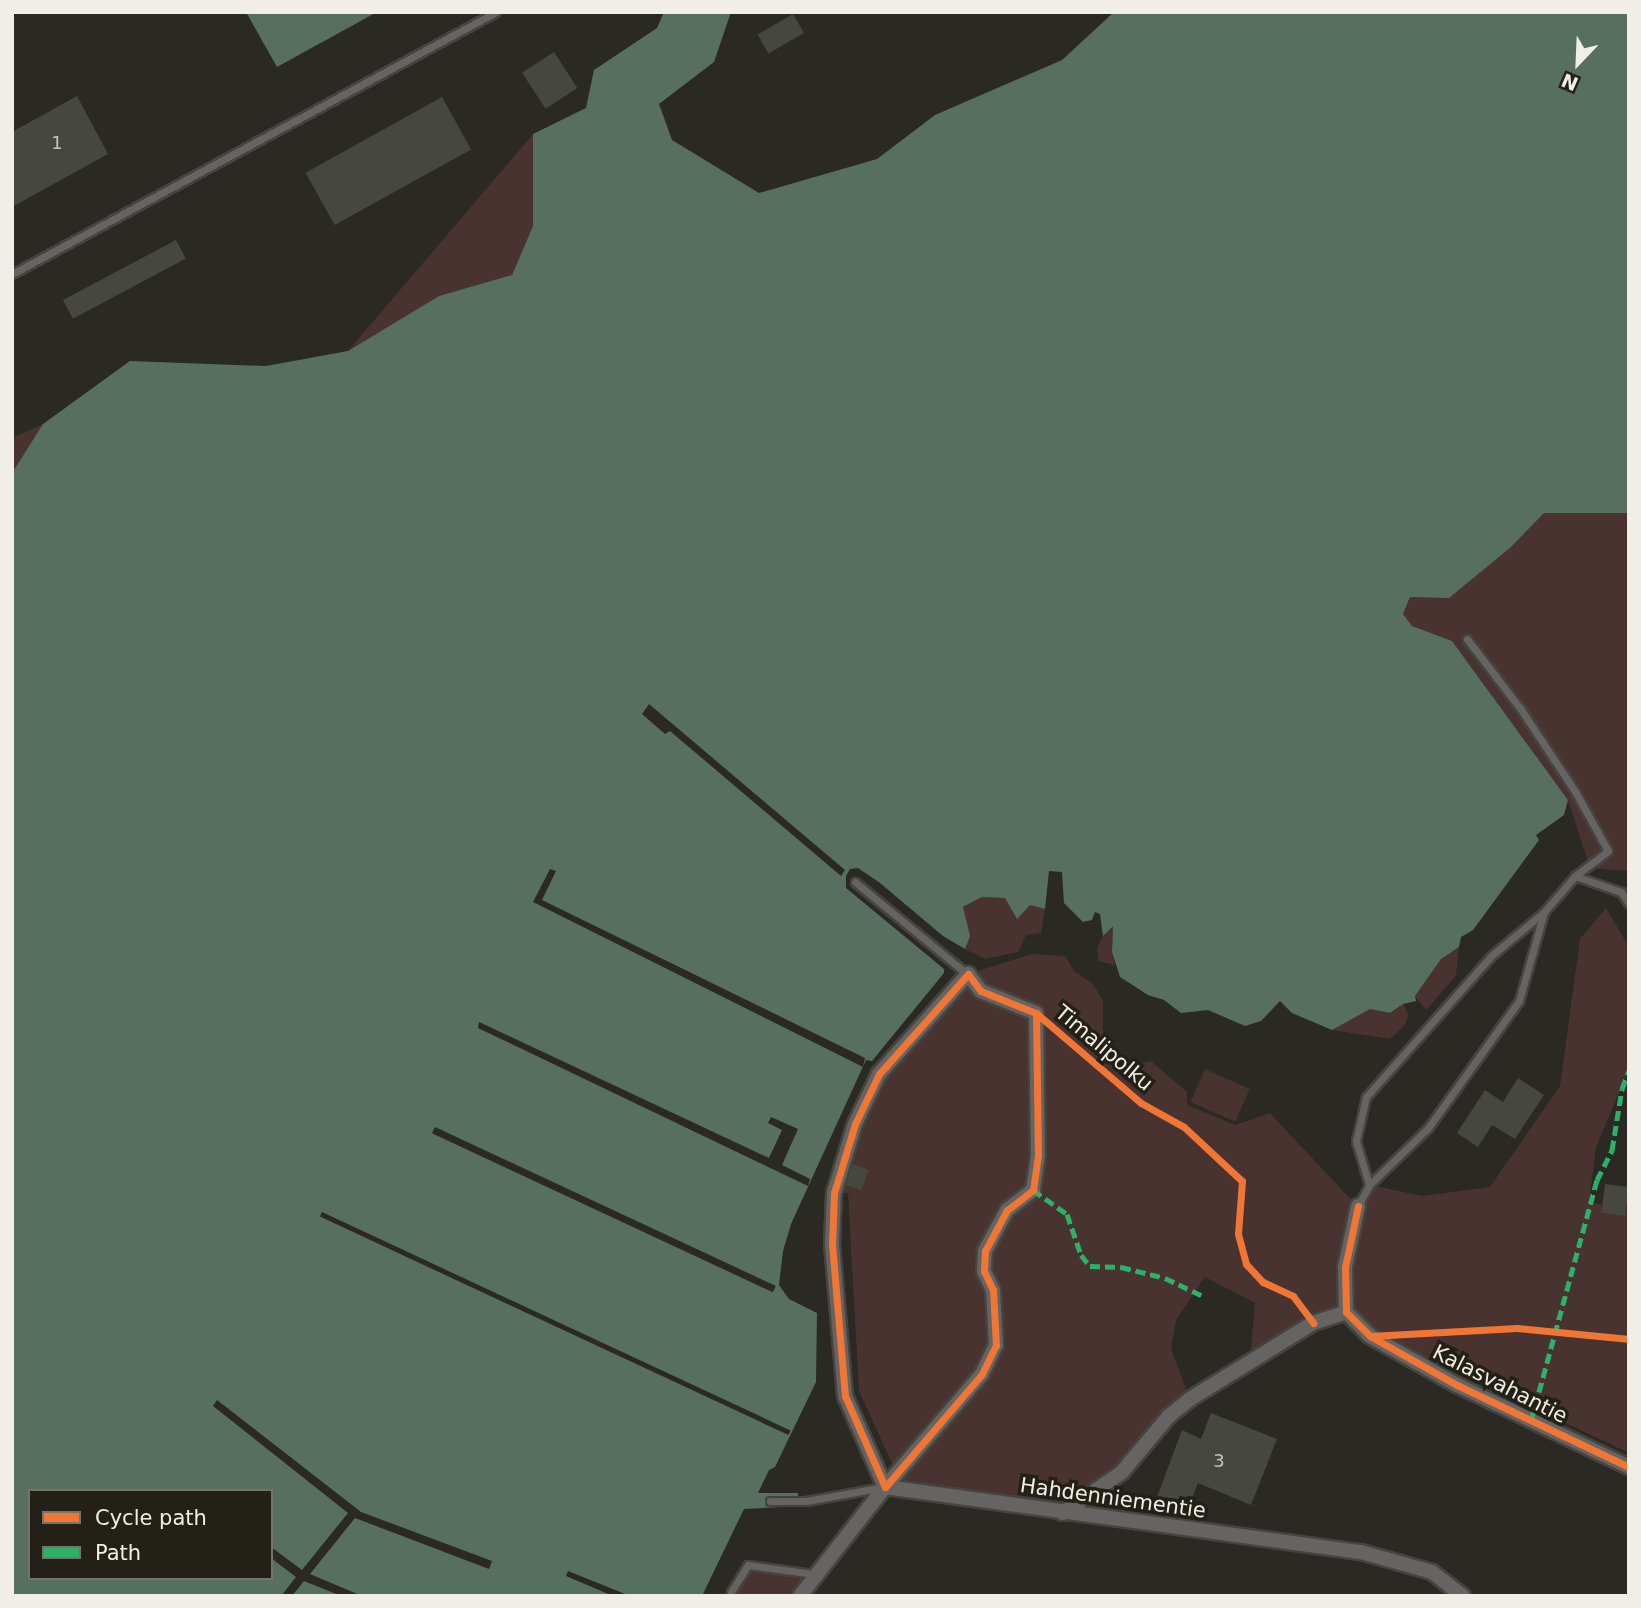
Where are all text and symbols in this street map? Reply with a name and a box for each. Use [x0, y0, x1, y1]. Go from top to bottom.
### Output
north arrow [1543, 28, 1613, 98]
text: N [1558, 69, 1581, 96]
house number: 1 [51, 132, 63, 154]
street label: Timalipolku [1050, 1000, 1158, 1096]
street label: Kalasvahantie [1428, 1339, 1572, 1429]
house number: 3 [1213, 1450, 1225, 1472]
street label: Hahdenniementie [1019, 1472, 1207, 1524]
legend [28, 1489, 273, 1580]
text: Cycle path [95, 1506, 207, 1530]
text: Path [95, 1541, 141, 1565]

